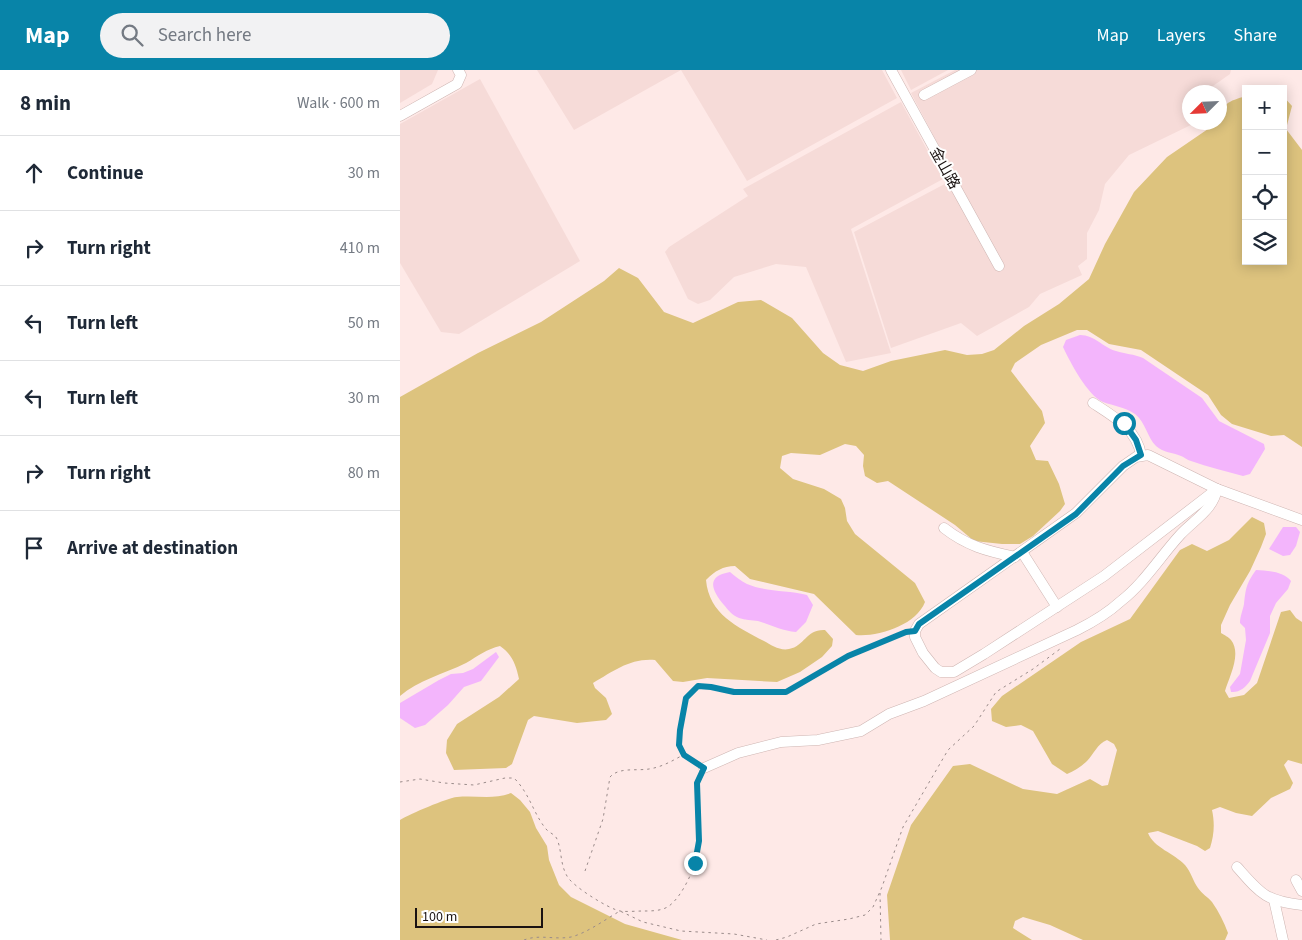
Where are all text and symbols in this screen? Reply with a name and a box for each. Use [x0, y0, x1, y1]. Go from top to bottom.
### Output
search box [100, 13, 450, 58]
text: Map [25, 18, 70, 53]
icon: search [118, 21, 146, 49]
text: Search here [158, 22, 251, 49]
text: Map [1097, 23, 1129, 48]
text: Layers [1157, 23, 1206, 48]
text: Share [1234, 23, 1277, 48]
north arrow [1182, 85, 1227, 130]
map controls [1242, 85, 1287, 265]
button: + [1242, 85, 1287, 130]
text: 8 min [20, 88, 71, 118]
text: Walk · 600 m [297, 92, 380, 114]
button: − [1242, 130, 1287, 175]
street label: 金山路 [924, 143, 965, 193]
icon: ahead [20, 159, 48, 187]
text: Continue [67, 160, 144, 187]
text: 30 m [348, 162, 380, 184]
button: locate [1242, 175, 1287, 220]
button: layers [1242, 220, 1287, 265]
icon: right [20, 234, 48, 262]
text: Turn right [67, 235, 151, 262]
text: 410 m [340, 237, 380, 259]
icon: left [20, 309, 48, 337]
text: Turn left [67, 310, 138, 337]
text: 50 m [348, 312, 380, 334]
icon: left [20, 384, 48, 412]
text: Turn left [67, 385, 138, 412]
text: 30 m [348, 387, 380, 409]
route start [1113, 412, 1136, 435]
icon: right [20, 459, 48, 487]
text: Turn right [67, 460, 151, 487]
text: 80 m [348, 462, 380, 484]
icon: arrive [20, 534, 48, 562]
text: Arrive at destination [67, 535, 238, 562]
route end [684, 852, 707, 875]
scale bar [415, 905, 542, 928]
text: 100 m [422, 907, 457, 927]

